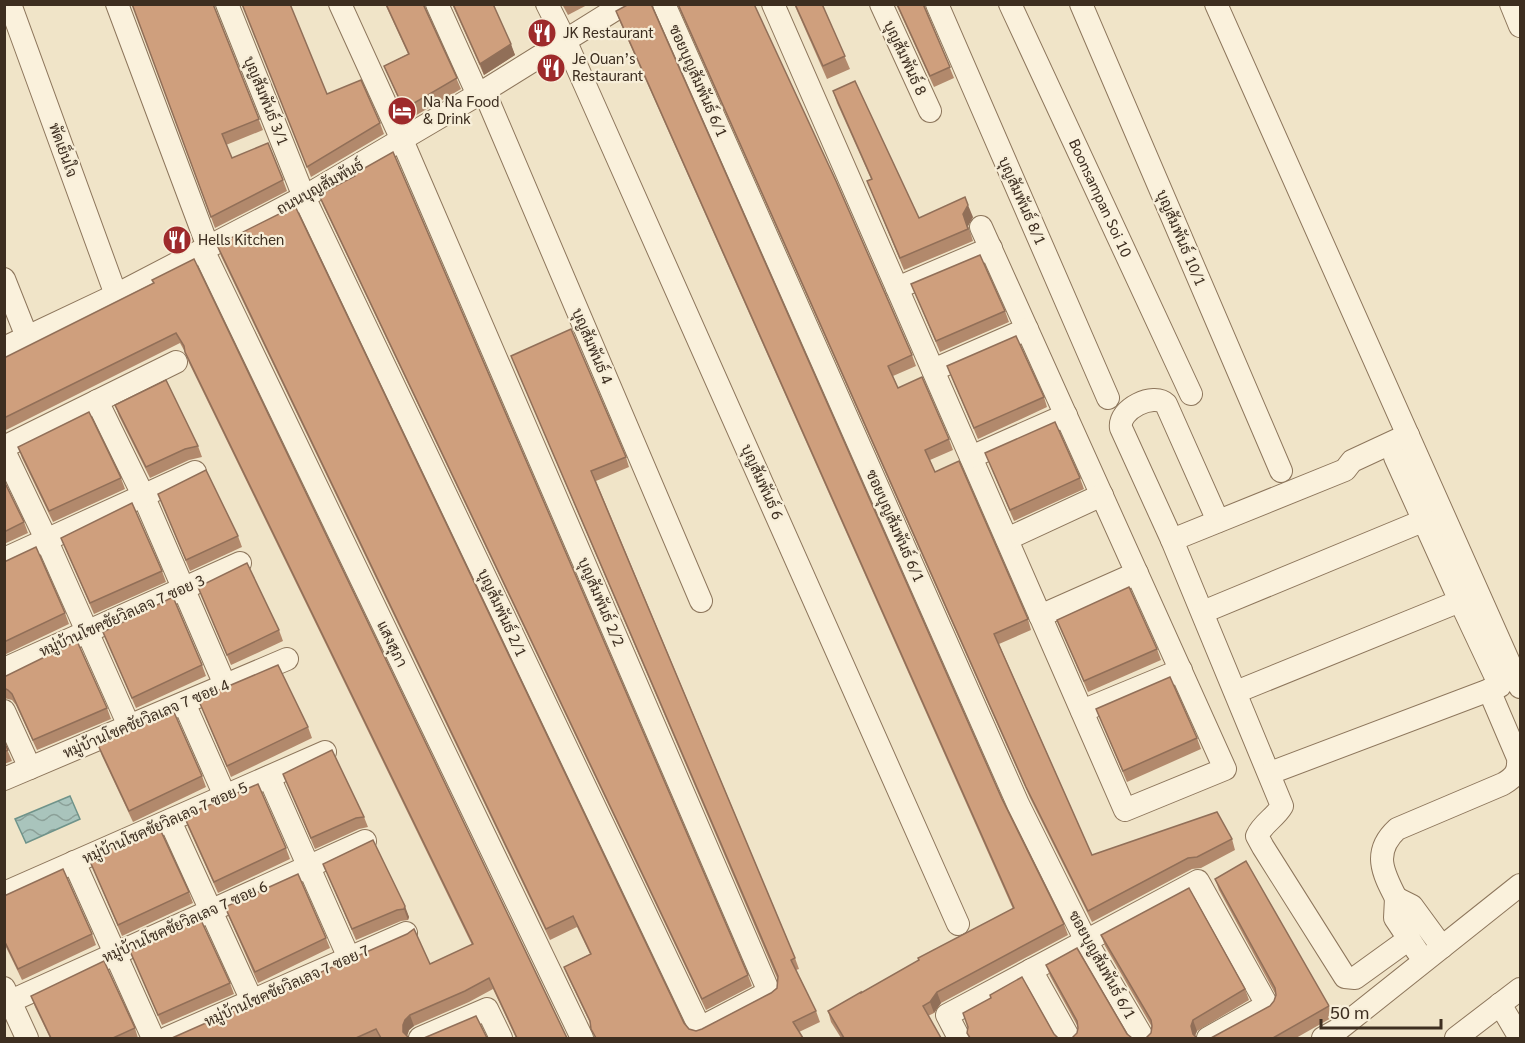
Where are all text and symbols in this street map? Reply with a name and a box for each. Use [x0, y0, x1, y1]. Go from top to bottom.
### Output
restaurant icon: JK Restaurant [526, 17, 558, 49]
street label: บุญสัมพันธ์ 8 [878, 17, 932, 99]
street label: ซอยบุญสัมพันธ์ 6/1 [663, 21, 733, 141]
place label: JK Restaurant [563, 22, 654, 41]
place label: Je Ouan’s Restaurant [572, 48, 644, 84]
restaurant icon: Je Ouan’s Restaurant [535, 52, 567, 84]
street label: บุญสัมพันธ์ 3/1 [238, 53, 294, 149]
place label: Na Na Food & Drink [423, 91, 499, 127]
hotel icon: Na Na Food & Drink [386, 95, 418, 127]
street label: พัดเย็นใจ [46, 120, 83, 179]
street label: Boonsampan Soi 10 [1066, 135, 1137, 260]
street label: บุญสัมพันธ์ 8/1 [993, 153, 1051, 249]
street label: ถนนบุญสัมพันธ์ [273, 154, 367, 220]
street label: บุญสัมพันธ์ 10/1 [1151, 186, 1211, 290]
restaurant icon: Hells Kitchen [161, 224, 193, 256]
place label: Hells Kitchen [198, 229, 284, 248]
street label: บุญสัมพันธ์ 4 [566, 305, 618, 387]
street label: บุญสัมพันธ์ 6 [736, 441, 788, 523]
street label: ซอยบุญสัมพันธ์ 6/1 [860, 466, 930, 586]
street label: บุญสัมพันธ์ 2/2 [572, 554, 630, 650]
street label: บุญสัมพันธ์ 2/1 [472, 565, 532, 661]
street label: หมู่บ้านโชคชัยวิลเลจ 7 ซอย 3 [36, 570, 208, 662]
street label: แสงสุภา [371, 617, 413, 671]
street label: หมู่บ้านโชคชัยวิลเลจ 7 ซอย 4 [59, 674, 232, 763]
street label: หมู่บ้านโชคชัยวิลเลจ 7 ซอย 5 [79, 777, 251, 869]
street label: หมู่บ้านโชคชัยวิลเลจ 7 ซอย 6 [99, 876, 271, 968]
street label: ซอยบุญสัมพันธ์ 6/1 [1063, 907, 1141, 1023]
street label: หมู่บ้านโชคชัยวิลเลจ 7 ซอย 7 [201, 940, 373, 1032]
scale bar [1321, 992, 1441, 1030]
text: 50 m [1330, 1000, 1369, 1023]

